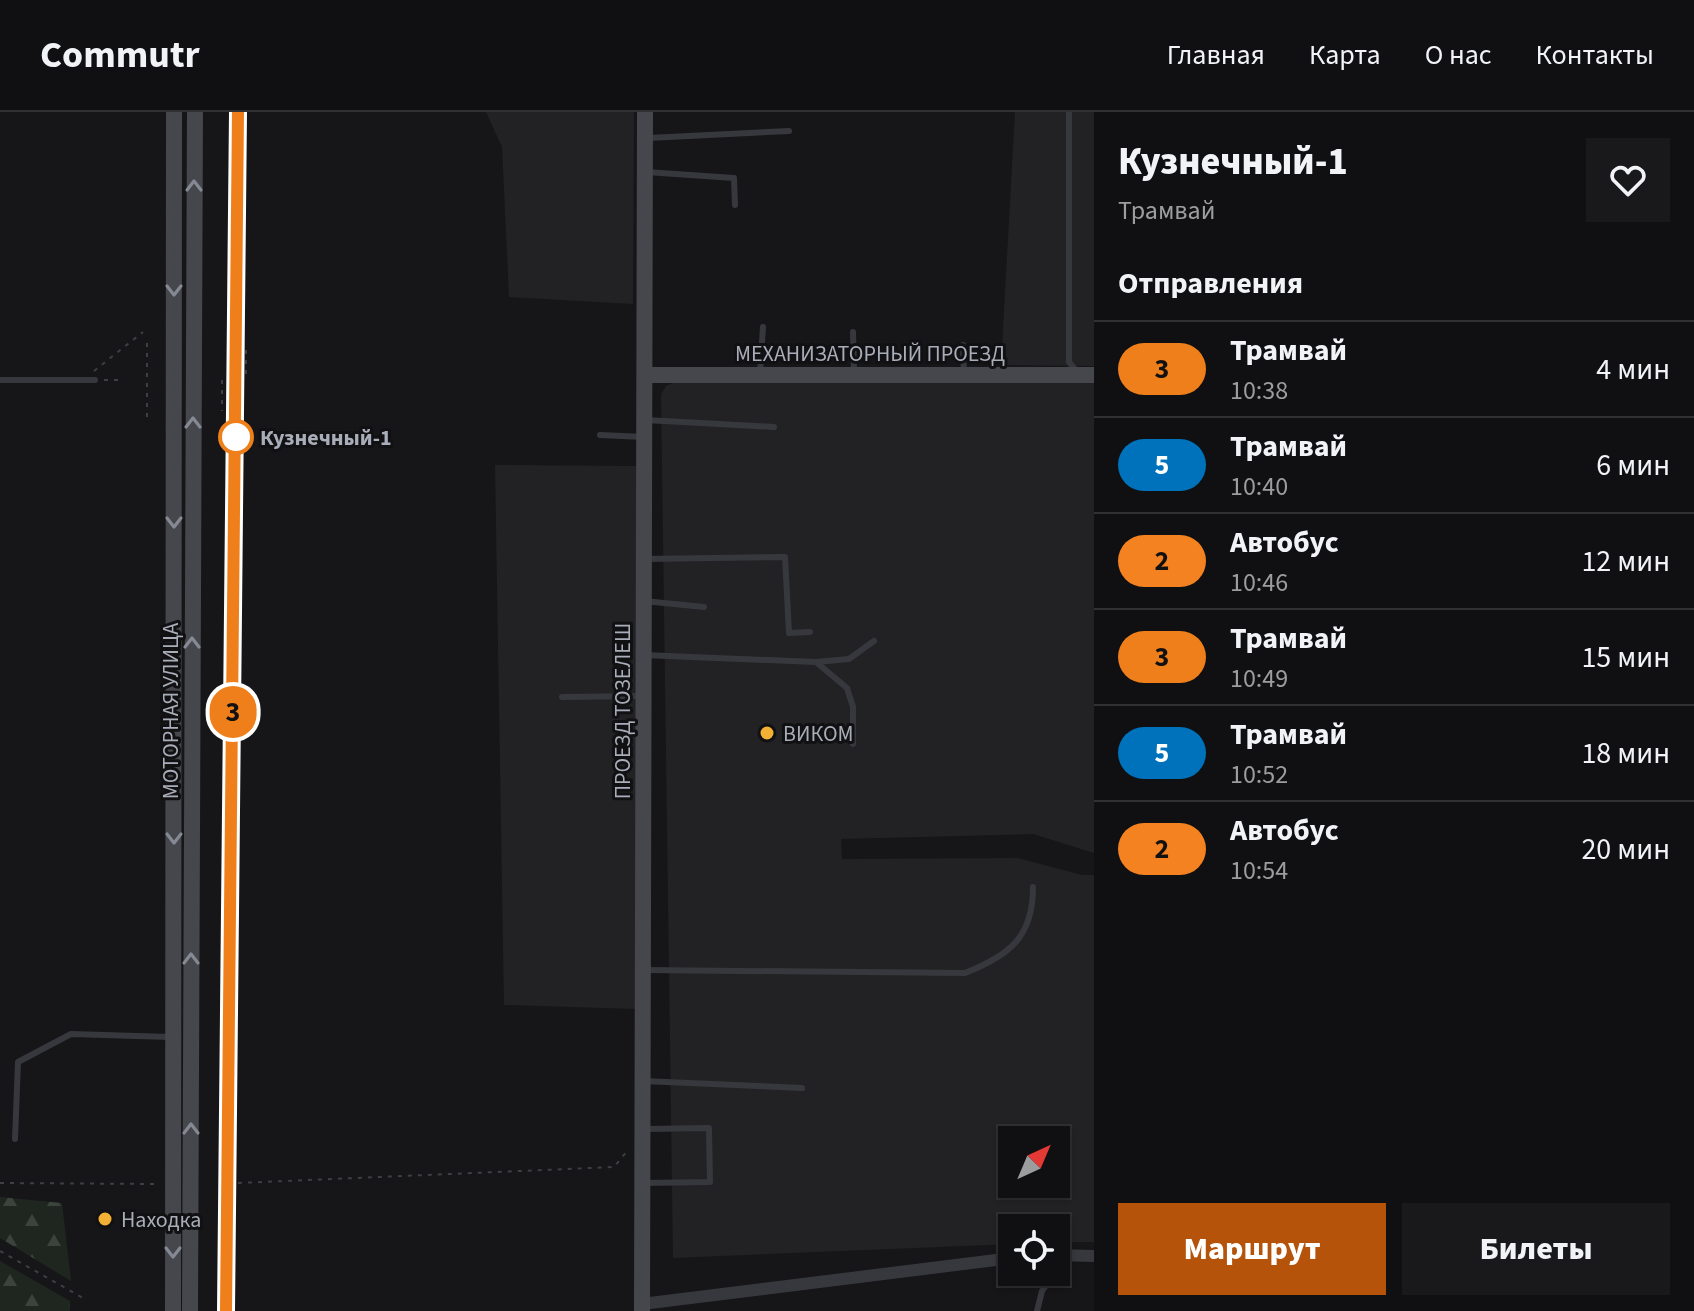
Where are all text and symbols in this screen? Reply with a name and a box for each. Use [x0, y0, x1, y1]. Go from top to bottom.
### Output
text: Commutr [40, 28, 200, 82]
text: Главная [1167, 35, 1265, 75]
text: Карта [1309, 35, 1381, 75]
text: О нас [1425, 35, 1492, 75]
text: Контакты [1536, 35, 1654, 75]
text: Кузнечный-1 [1118, 135, 1348, 189]
button: heart [1586, 138, 1670, 222]
one-way arrow [185, 179, 203, 192]
text: Трамвай [1118, 192, 1215, 229]
text: Отправления [1118, 262, 1303, 305]
one-way arrow [165, 284, 183, 297]
text: Трамвай [1230, 329, 1347, 372]
street label: МЕХАНИЗАТОРНЫЙ ПРОЕЗД [735, 338, 1005, 370]
text: 4 мин [1596, 348, 1670, 391]
text: 3 [1155, 349, 1169, 389]
text: 10:38 [1230, 372, 1288, 409]
one-way arrow [184, 416, 202, 429]
marker: Кузнечный-1 [219, 420, 253, 454]
place label: Кузнечный-1 [260, 422, 392, 454]
text: Трамвай [1230, 425, 1347, 468]
text: 6 мин [1596, 444, 1670, 487]
text: 5 [1155, 445, 1169, 485]
text: 10:40 [1230, 468, 1288, 505]
one-way arrow [165, 516, 183, 529]
text: Автобус [1230, 521, 1339, 564]
text: 12 мин [1581, 540, 1670, 583]
text: 2 [1155, 541, 1169, 581]
text: 10:46 [1230, 564, 1288, 601]
text: Трамвай [1230, 617, 1347, 660]
street label: МОТОРНАЯ УЛИЦА [155, 623, 187, 799]
street label: ПРОЕЗД ТОЗЕЛЕШ [607, 623, 639, 799]
one-way arrow [183, 636, 201, 649]
text: 15 мин [1581, 636, 1670, 679]
text: 3 [1155, 637, 1169, 677]
text: 10:49 [1230, 660, 1288, 697]
line badge: 3 [207, 686, 259, 738]
text: 3 [226, 692, 240, 732]
text: Трамвай [1230, 713, 1347, 756]
place label: ВИКОМ [783, 718, 854, 750]
marker: ВИКОМ [758, 724, 776, 742]
text: 18 мин [1581, 732, 1670, 775]
text: 5 [1155, 733, 1169, 773]
text: 10:52 [1230, 756, 1288, 793]
text: Автобус [1230, 809, 1339, 852]
text: 20 мин [1581, 828, 1670, 871]
text: 2 [1155, 829, 1169, 869]
one-way arrow [165, 832, 183, 845]
text: 10:54 [1230, 852, 1288, 889]
one-way arrow [182, 952, 200, 965]
one-way arrow [182, 1122, 200, 1135]
north arrow [998, 1126, 1070, 1198]
map controls [998, 1126, 1070, 1286]
button: Маршрут [1118, 1203, 1386, 1295]
button: Билеты [1402, 1203, 1670, 1295]
place label: Находка [121, 1204, 201, 1236]
marker: Находка [96, 1210, 114, 1228]
button: locate [998, 1214, 1070, 1286]
one-way arrow [164, 1246, 182, 1259]

